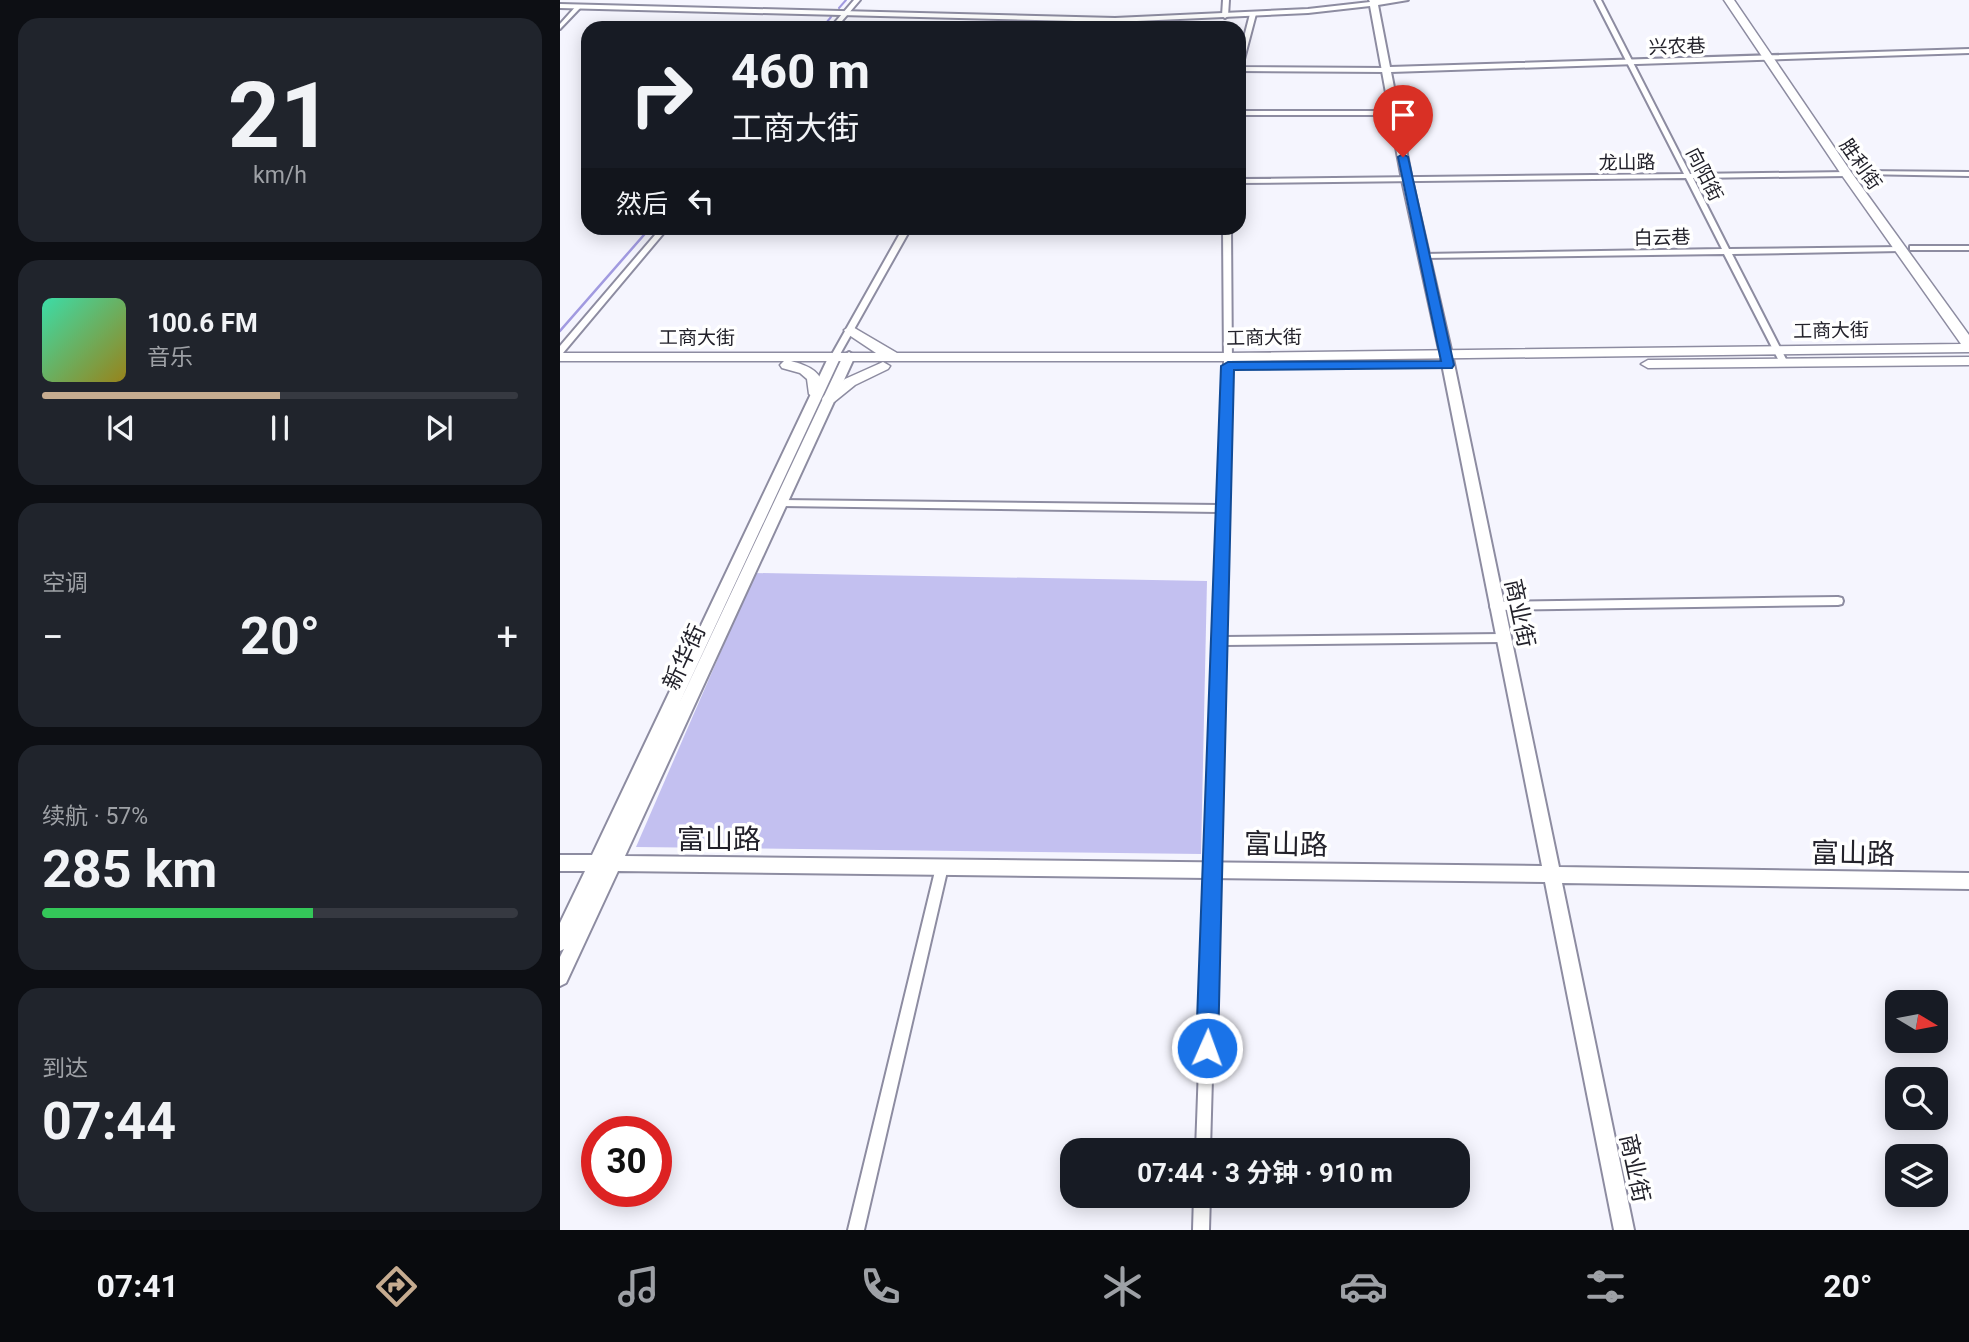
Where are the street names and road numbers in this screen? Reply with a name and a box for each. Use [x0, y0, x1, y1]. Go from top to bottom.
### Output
street label: 兴农巷 [1648, 34, 1706, 59]
street label: 胜利街 [1835, 134, 1886, 194]
street label: 向阳街 [1681, 144, 1728, 205]
street label: 龙山路 [1598, 151, 1656, 174]
street label: 白云巷 [1633, 226, 1691, 249]
street label: 工商大街 [1793, 318, 1869, 343]
street label: 工商大街 [1226, 325, 1302, 350]
street label: 工商大街 [659, 326, 735, 349]
street label: 商业街 [1499, 577, 1540, 650]
street label: 新华街 [658, 620, 711, 694]
street label: 富山路 [677, 823, 761, 856]
street label: 富山路 [1244, 827, 1328, 862]
street label: 富山路 [1811, 836, 1895, 871]
street label: 商业街 [1614, 1132, 1655, 1205]

